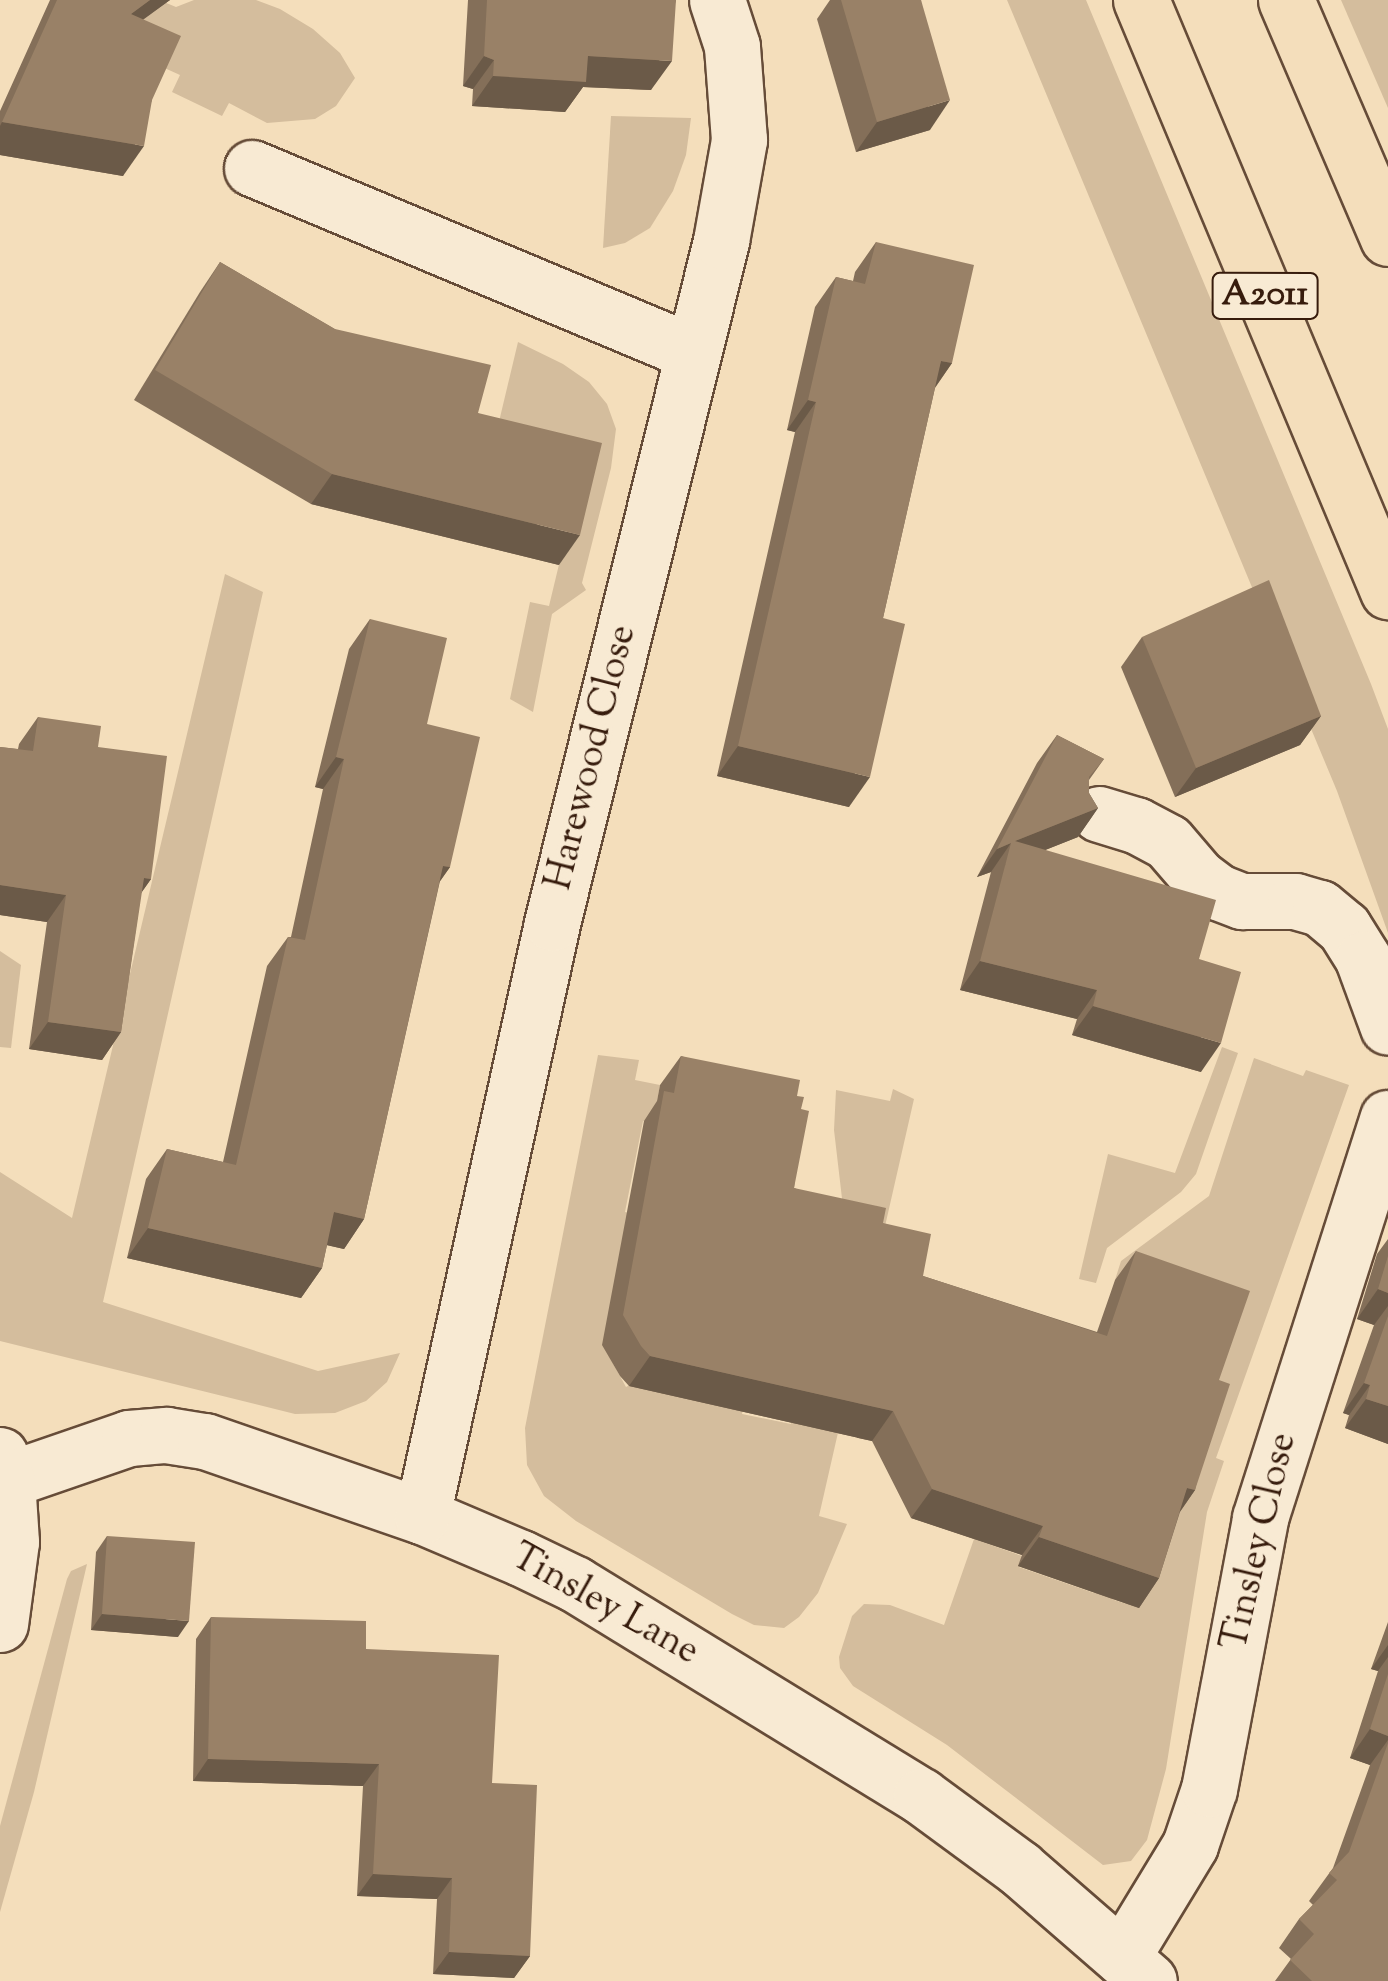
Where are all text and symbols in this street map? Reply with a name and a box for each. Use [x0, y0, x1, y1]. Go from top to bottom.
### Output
road number: A2011 [1210, 266, 1320, 326]
street label: Harewood Close [538, 621, 648, 895]
street label: Tinsley Close [1214, 1429, 1308, 1655]
street label: Tinsley Lane [502, 1536, 706, 1676]

